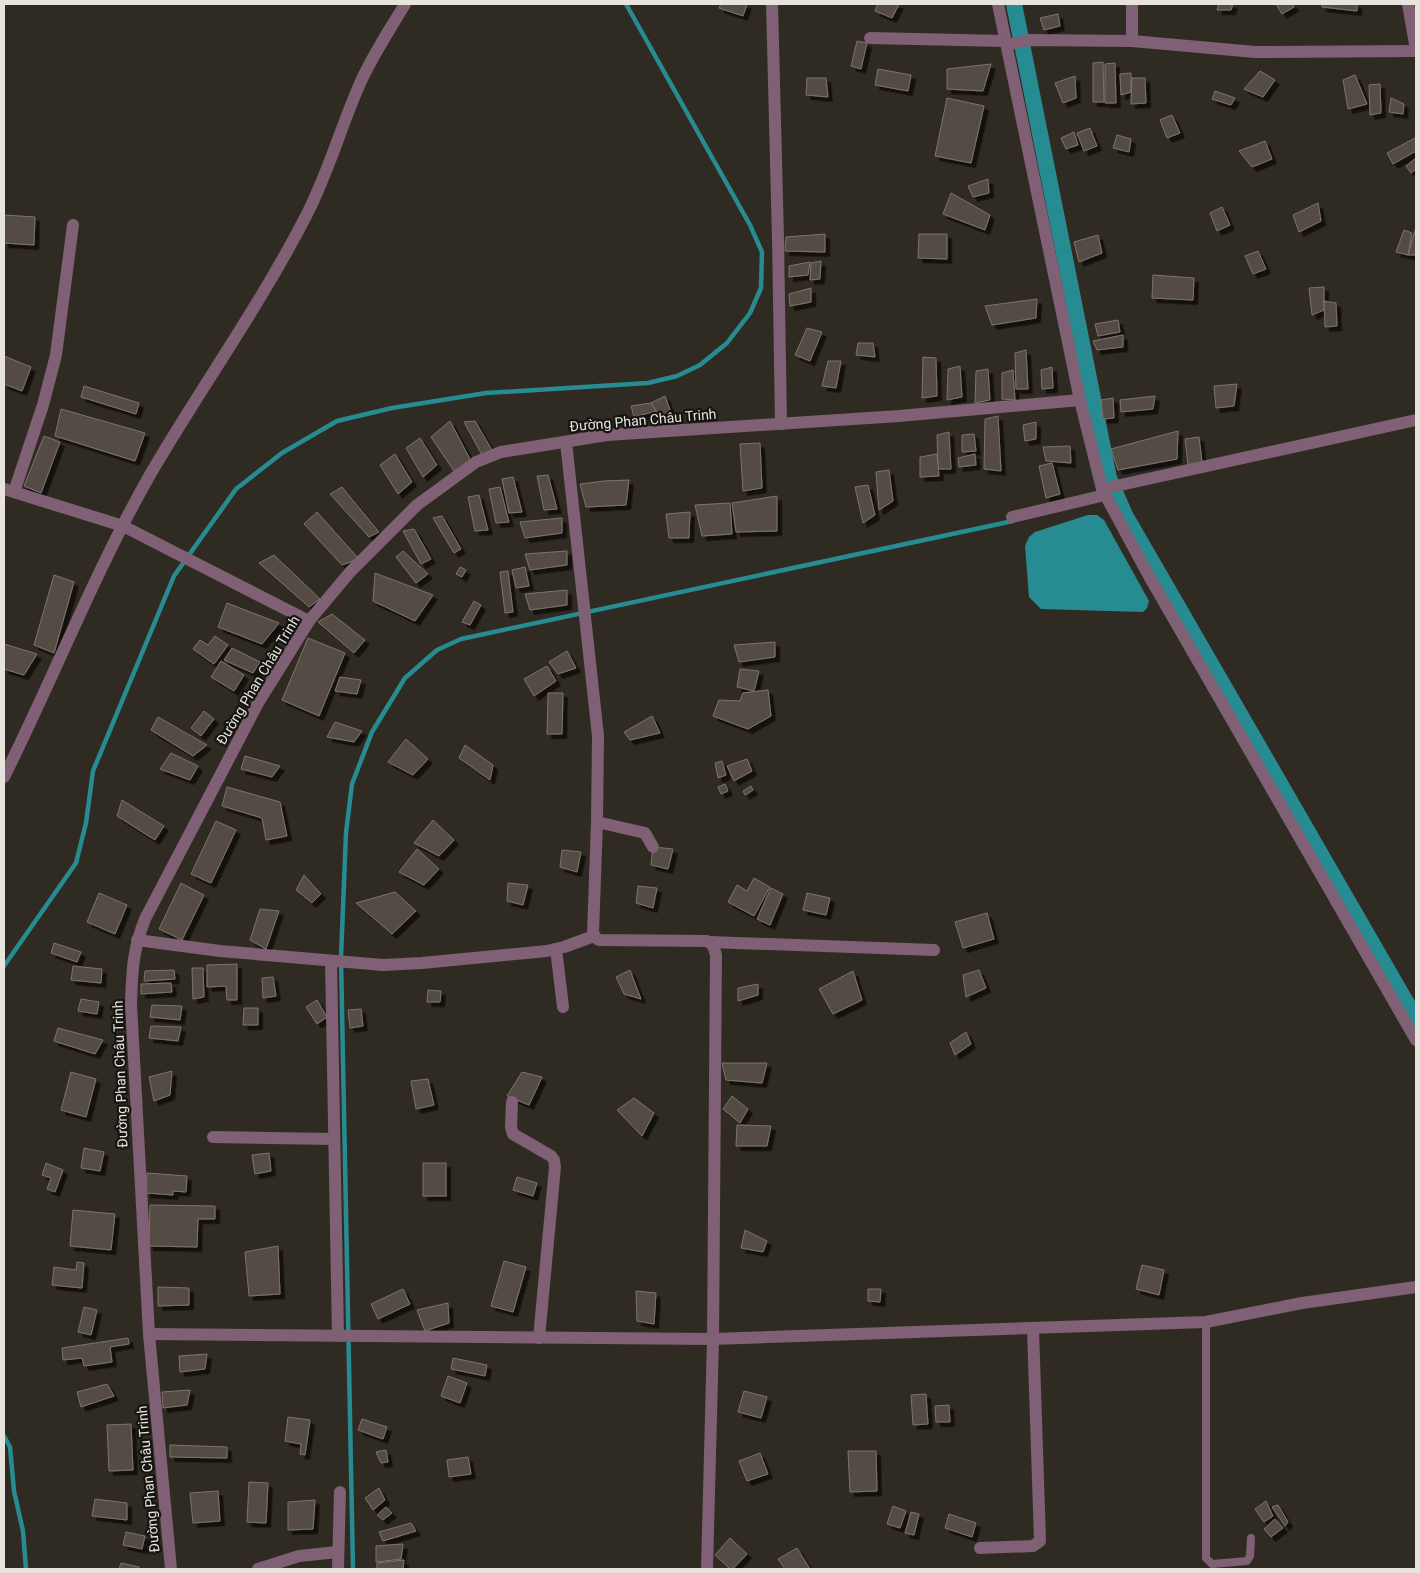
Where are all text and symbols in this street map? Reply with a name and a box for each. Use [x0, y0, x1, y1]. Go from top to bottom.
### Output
street label: Đường Phan Châu Trinh [569, 406, 717, 434]
street label: Đường Phan Châu Trinh [213, 613, 303, 747]
street label: Đường Phan Châu Trinh [109, 1000, 131, 1148]
street label: Đường Phan Châu Trinh [134, 1405, 162, 1553]

